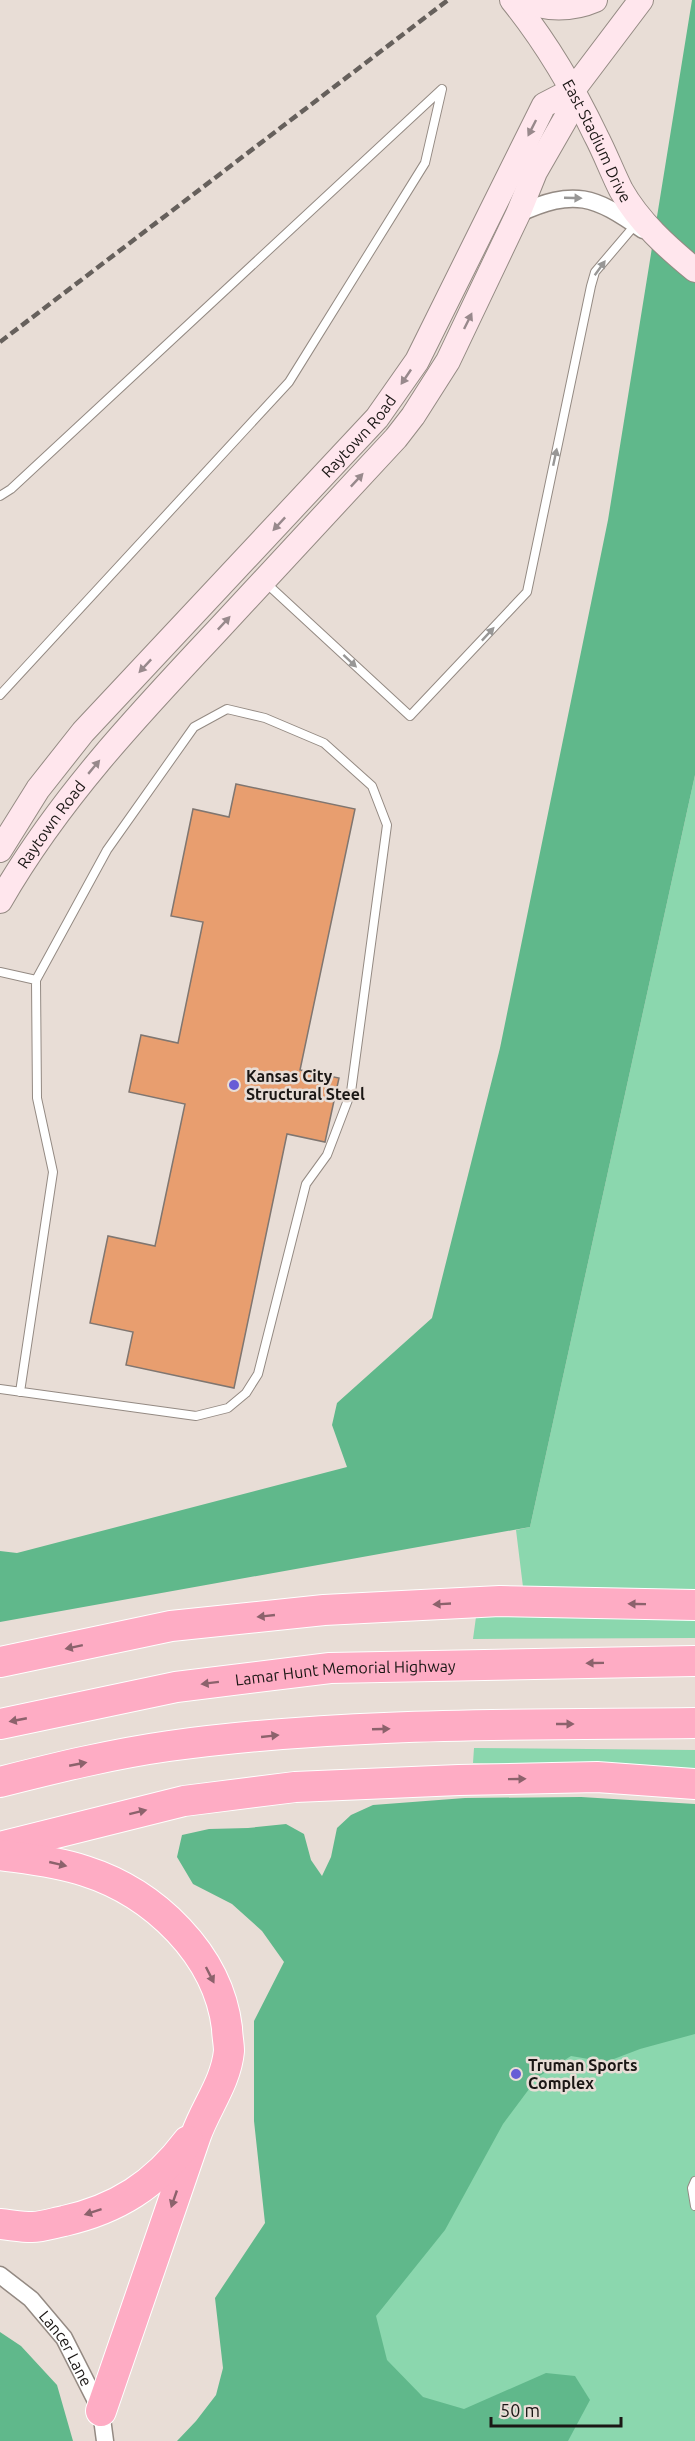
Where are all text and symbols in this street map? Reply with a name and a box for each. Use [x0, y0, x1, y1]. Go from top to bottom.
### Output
street label: East Stadium Drive [559, 76, 635, 206]
one-way arrow [527, 120, 537, 137]
one-way arrow [564, 194, 583, 203]
one-way arrow [594, 261, 606, 277]
one-way arrow [464, 313, 473, 330]
one-way arrow [401, 369, 412, 385]
street label: Raytown Road [317, 391, 399, 481]
one-way arrow [551, 447, 560, 466]
one-way arrow [350, 473, 363, 488]
one-way arrow [272, 517, 286, 531]
one-way arrow [217, 616, 231, 630]
one-way arrow [480, 627, 494, 641]
one-way arrow [343, 654, 358, 668]
one-way arrow [138, 658, 152, 672]
one-way arrow [87, 760, 99, 775]
street label: Raytown Road [13, 777, 89, 872]
place label: Kansas City Structural Steel [246, 1067, 365, 1103]
marker: Kansas City Structural Steel [227, 1078, 241, 1092]
one-way arrow [432, 1599, 451, 1608]
one-way arrow [627, 1599, 646, 1608]
one-way arrow [256, 1611, 275, 1621]
one-way arrow [64, 1643, 83, 1652]
street label: Lamar Hunt Memorial Highway [234, 1657, 456, 1689]
one-way arrow [585, 1658, 604, 1667]
one-way arrow [200, 1678, 219, 1688]
one-way arrow [9, 1716, 28, 1725]
one-way arrow [556, 1719, 575, 1729]
one-way arrow [371, 1724, 390, 1734]
one-way arrow [261, 1731, 280, 1741]
one-way arrow [68, 1759, 87, 1768]
one-way arrow [508, 1774, 527, 1783]
one-way arrow [129, 1807, 147, 1817]
one-way arrow [48, 1860, 67, 1870]
one-way arrow [205, 1967, 214, 1984]
place label: Truman Sports Complex [528, 2056, 638, 2092]
marker: Truman Sports Complex [509, 2067, 523, 2081]
one-way arrow [169, 2190, 179, 2208]
one-way arrow [84, 2208, 102, 2218]
street label: Lancer Lane [36, 2307, 96, 2389]
scale bar [491, 2390, 622, 2428]
text: 50 m [500, 2400, 540, 2420]

